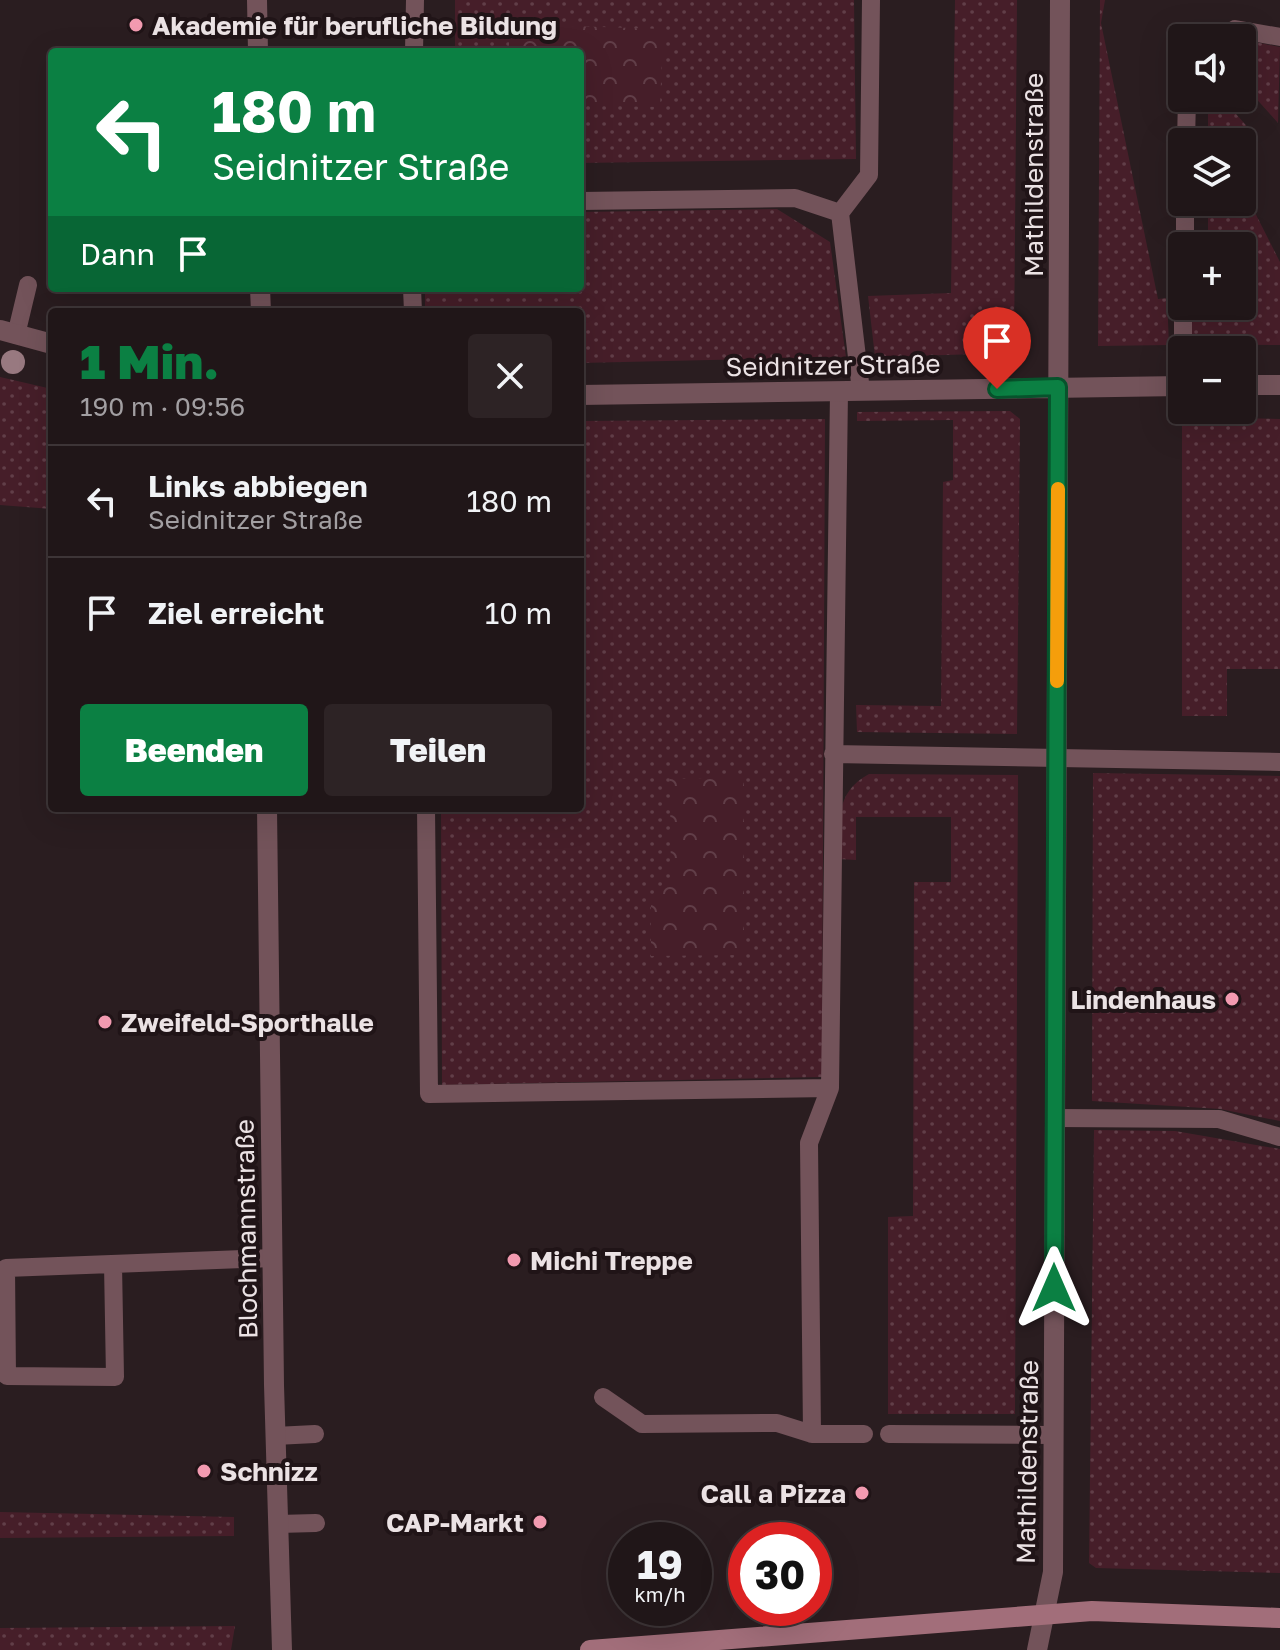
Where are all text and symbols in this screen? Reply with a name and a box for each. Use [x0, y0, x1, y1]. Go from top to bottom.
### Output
place label: Akademie für berufliche Bildung [152, 10, 557, 41]
marker: Akademie für berufliche Bildung [127, 16, 145, 34]
map controls [1168, 24, 1256, 424]
button: sound [1168, 24, 1256, 112]
street label: Mathildenstraße [1018, 73, 1049, 277]
text: 180 m [212, 77, 376, 144]
icon: left [80, 80, 184, 184]
button: layers [1168, 128, 1256, 216]
text: Seidnitzer Straße [212, 145, 509, 188]
icon: arrive [171, 232, 215, 276]
button: + [1168, 232, 1256, 320]
text: Dann [80, 236, 155, 272]
pin [963, 307, 1031, 389]
icon: arrive [975, 319, 1019, 363]
text: 1 Min. [80, 332, 219, 390]
button: close [468, 334, 552, 418]
button: − [1168, 336, 1256, 424]
street label: Seidnitzer Straße [725, 348, 941, 382]
text: 190 m · 09:56 [80, 391, 245, 422]
text: Links abbiegen [148, 468, 368, 504]
icon: left [80, 479, 124, 523]
text: 180 m [467, 483, 552, 519]
text: Seidnitzer Straße [148, 504, 363, 535]
icon: arrive [80, 591, 124, 635]
text: Ziel erreicht [148, 595, 324, 631]
text: 10 m [485, 595, 552, 631]
button: Beenden [80, 704, 308, 796]
button: Teilen [324, 704, 552, 796]
place label: Lindenhaus [1070, 984, 1216, 1015]
marker: Lindenhaus [1223, 990, 1241, 1008]
place label: Zweifeld-Sporthalle [121, 1007, 374, 1038]
marker: Zweifeld-Sporthalle [96, 1013, 114, 1031]
street label: Blochmannstraße [229, 1119, 263, 1339]
place label: Michi Treppe [530, 1245, 693, 1276]
position arrow [1012, 1246, 1096, 1330]
marker: Michi Treppe [505, 1251, 523, 1269]
street label: Mathildenstraße [1010, 1360, 1044, 1564]
place label: Schnizz [220, 1456, 318, 1487]
marker: Schnizz [195, 1462, 213, 1480]
place label: Call a Pizza [701, 1478, 846, 1509]
marker: Call a Pizza [853, 1484, 871, 1502]
place label: CAP-Markt [386, 1507, 524, 1538]
marker: CAP-Markt [531, 1513, 549, 1531]
speed limit sign: 30 [728, 1522, 832, 1626]
text: 19 [637, 1540, 683, 1588]
text: km/h [635, 1582, 685, 1606]

